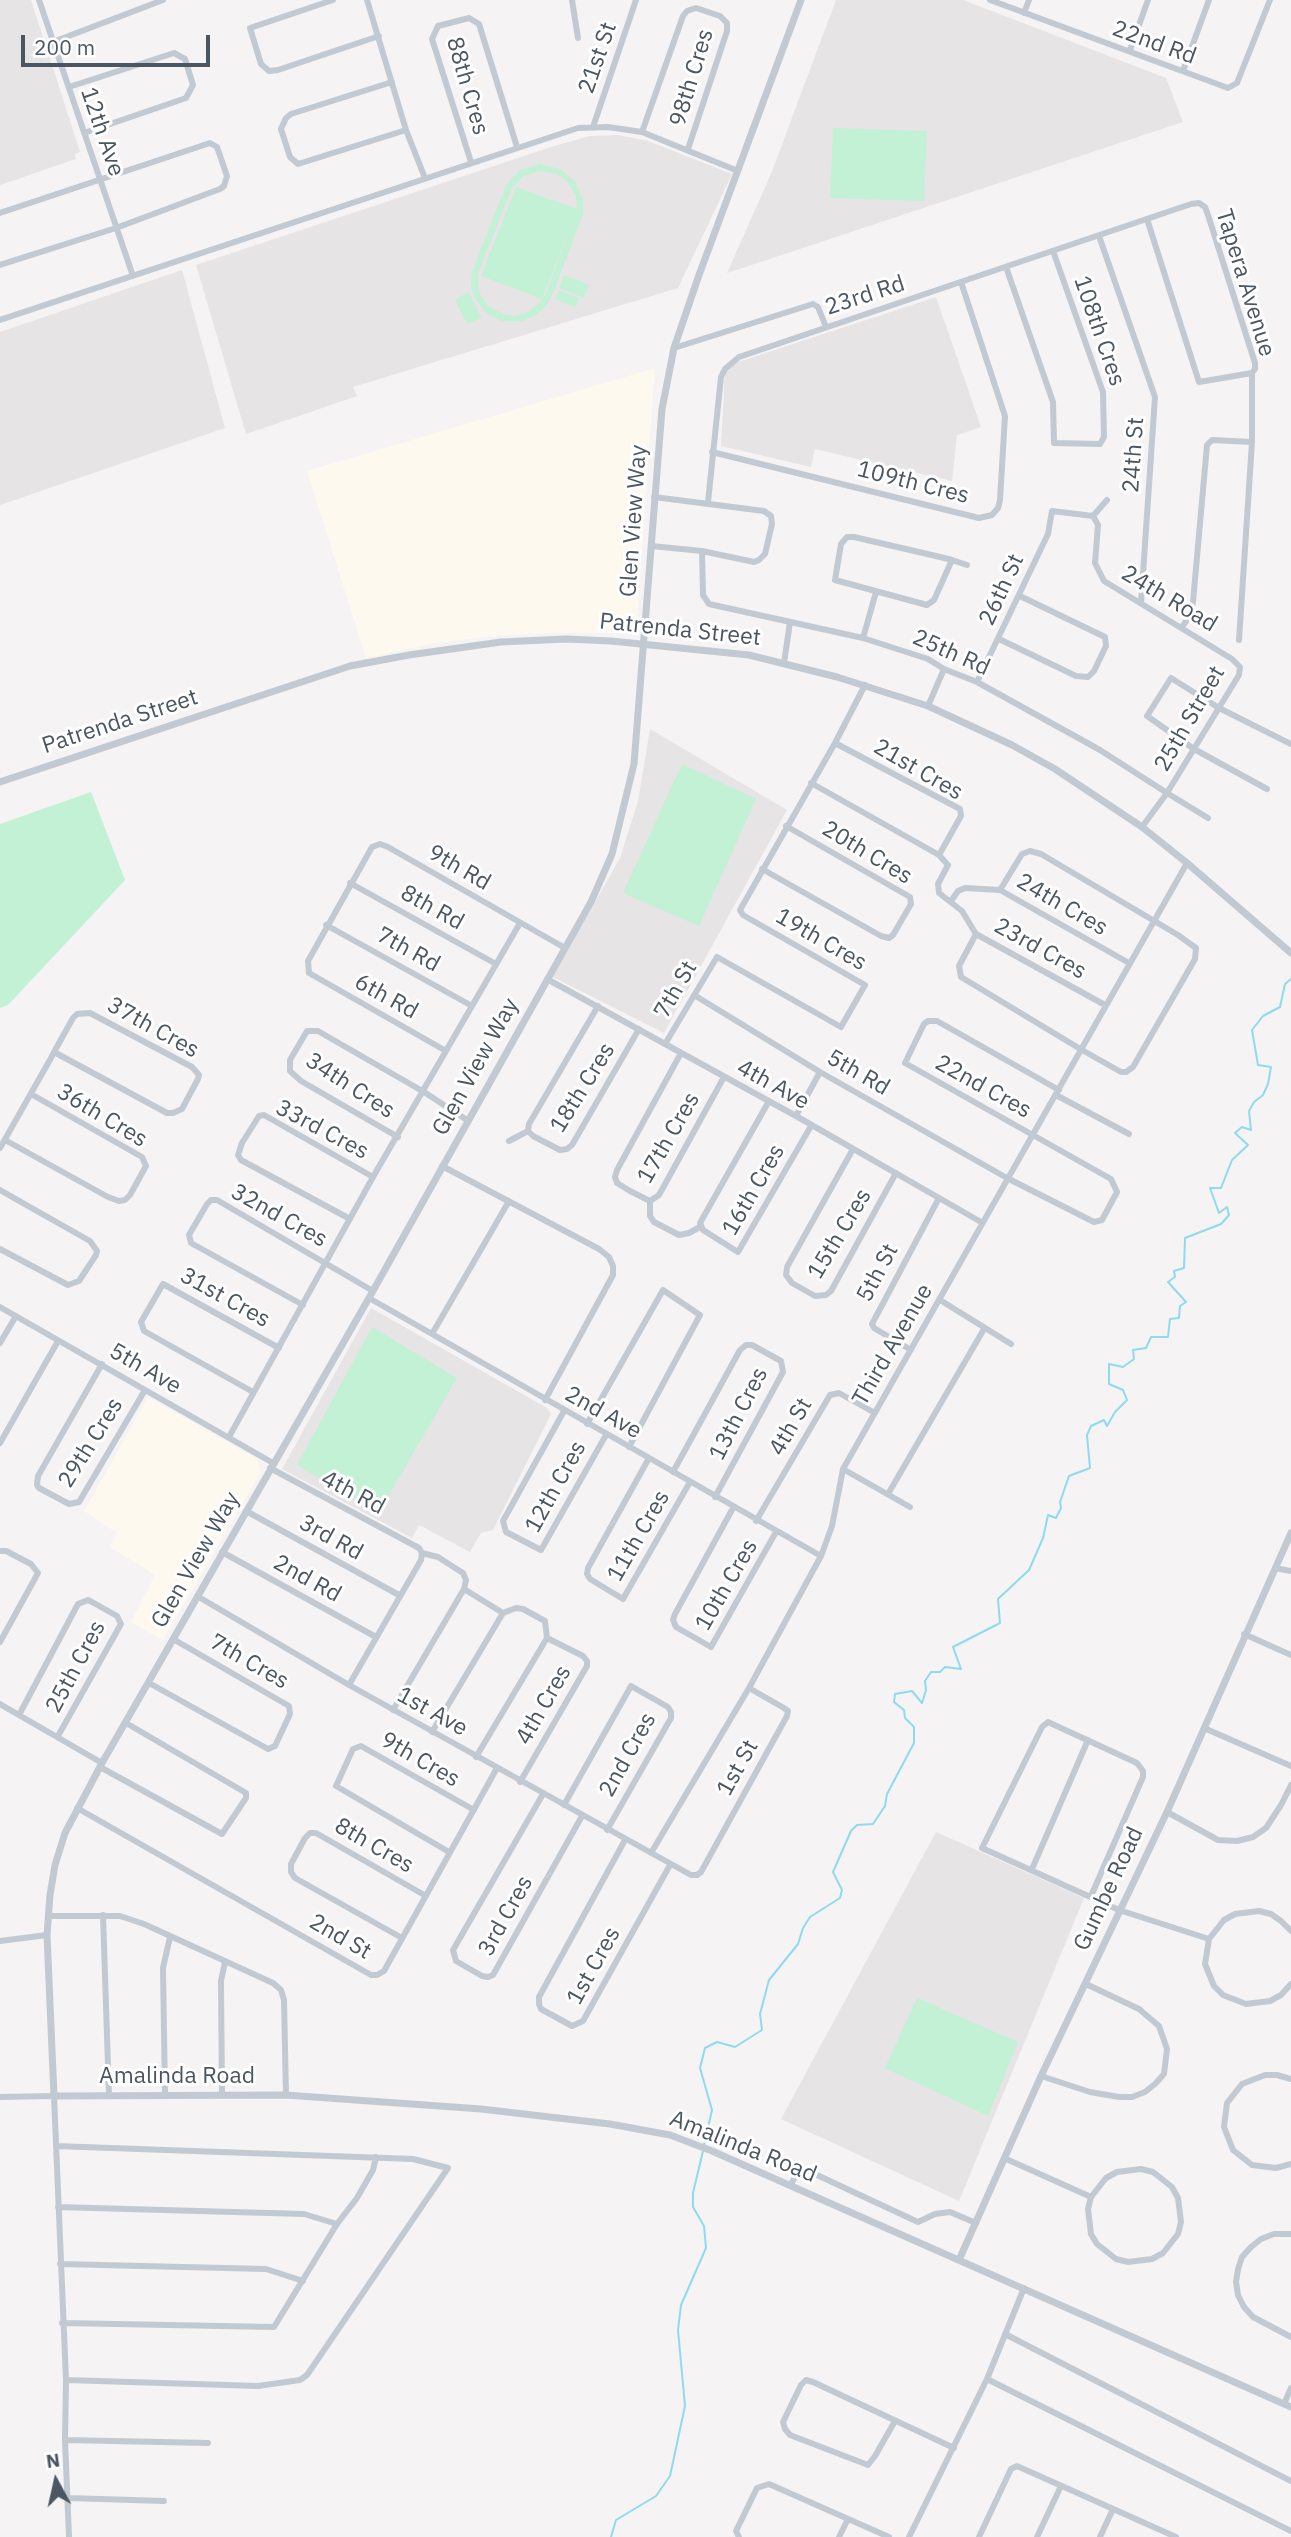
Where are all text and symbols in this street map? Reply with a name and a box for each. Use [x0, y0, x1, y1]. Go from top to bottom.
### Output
street label: 22nd Rd [1108, 15, 1200, 71]
street label: 21st St [573, 19, 623, 97]
scale bar [24, 21, 214, 65]
street label: 98th Cres [664, 26, 720, 130]
text: 200 m [34, 33, 95, 61]
street label: 88th Cres [440, 34, 494, 138]
street label: 12th Ave [74, 84, 130, 180]
street label: Tapera Avenue [1209, 206, 1281, 360]
street label: 23rd Rd [822, 270, 908, 322]
street label: 108th Cres [1067, 272, 1131, 390]
street label: 24th St [1118, 416, 1150, 494]
street label: Glen View Way [615, 444, 653, 598]
street label: 109th Cres [854, 456, 972, 510]
street label: 26th St [974, 550, 1030, 630]
street label: 24th Road [1116, 560, 1222, 638]
street label: Patrenda Street [598, 608, 762, 652]
street label: 25th Rd [908, 624, 994, 682]
street label: 25th Street [1149, 661, 1231, 777]
street label: Patrenda Street [39, 684, 201, 760]
street label: 21st Cres [868, 733, 968, 807]
street label: 20th Cres [817, 815, 917, 891]
street label: 9th Rd [423, 839, 495, 897]
street label: 24th Cres [1012, 868, 1112, 942]
street label: 8th Rd [396, 879, 468, 937]
street label: 19th Cres [771, 903, 871, 977]
street label: 23rd Cres [989, 912, 1091, 986]
street label: 7th Rd [372, 921, 444, 979]
street label: 7th St [649, 956, 703, 1024]
street label: 6th Rd [350, 968, 422, 1026]
street label: 37th Cres [102, 992, 204, 1064]
street label: Glen View Way [427, 994, 525, 1140]
street label: 18th Cres [545, 1038, 621, 1138]
street label: 5th Rd [822, 1044, 894, 1102]
street label: 34th Cres [300, 1047, 400, 1125]
street label: 22nd Cres [930, 1049, 1036, 1125]
street label: 4th Ave [732, 1054, 814, 1116]
street label: 36th Cres [52, 1078, 152, 1154]
street label: 17th Cres [632, 1088, 706, 1188]
street label: 33rd Cres [271, 1094, 373, 1166]
street label: 16th Cres [717, 1140, 791, 1240]
street label: 32nd Cres [226, 1178, 332, 1254]
street label: 15th Cres [802, 1184, 878, 1284]
street label: 5th St [851, 1239, 905, 1307]
street label: 31st Cres [175, 1262, 275, 1334]
street label: Third Avenue [847, 1279, 939, 1411]
street label: 5th Ave [104, 1337, 186, 1401]
street label: 13th Cres [704, 1363, 774, 1465]
street label: 2nd Ave [560, 1381, 646, 1445]
street label: 29th Cres [53, 1393, 129, 1493]
street label: 4th St [764, 1393, 818, 1461]
street label: 12th Cres [520, 1436, 592, 1538]
street label: 4th Rd [316, 1465, 390, 1521]
street label: 11th Cres [602, 1486, 676, 1586]
street label: Glen View Way [146, 1487, 246, 1633]
street label: 3rd Rd [294, 1509, 368, 1567]
street label: 10th Cres [690, 1535, 764, 1635]
street label: 2nd Rd [268, 1549, 346, 1609]
street label: 25th Cres [40, 1616, 112, 1718]
street label: 7th Cres [205, 1628, 293, 1696]
street label: 4th Cres [510, 1661, 578, 1749]
street label: 1st Ave [392, 1681, 472, 1743]
street label: 2nd Cres [594, 1708, 662, 1802]
street label: 9th Cres [376, 1726, 464, 1794]
street label: 1st St [711, 1735, 765, 1801]
street label: 8th Cres [330, 1812, 418, 1880]
street label: Gumbe Road [1068, 1823, 1150, 1955]
street label: 3rd Cres [473, 1871, 539, 1961]
street label: 2nd St [304, 1908, 376, 1966]
street label: 1st Cres [561, 1922, 627, 2010]
street label: Amalinda Road [99, 2062, 255, 2090]
street label: Amalinda Road [665, 2105, 821, 2189]
north arrow [21, 2446, 91, 2516]
text: N [45, 2447, 62, 2473]

